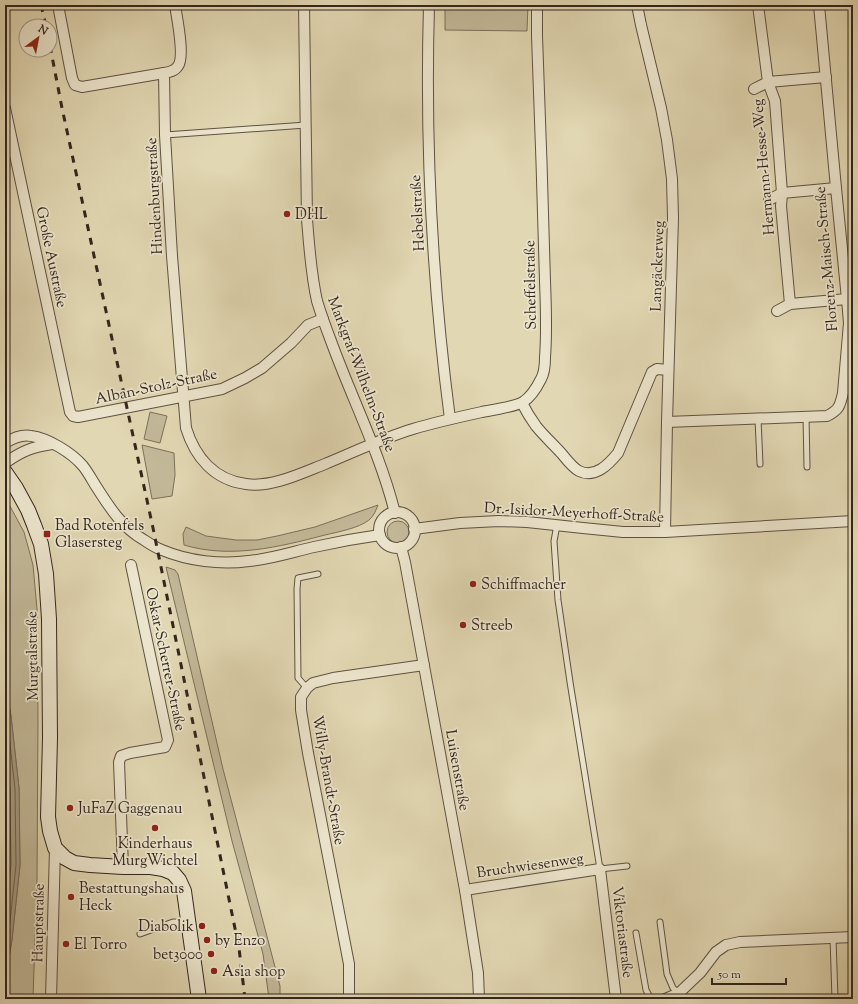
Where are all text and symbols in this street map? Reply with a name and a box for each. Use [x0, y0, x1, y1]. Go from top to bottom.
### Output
north arrow [18, 18, 58, 58]
text: N [34, 21, 51, 40]
street label: Hermann-Hesse-Weg [748, 98, 781, 236]
street label: Hindenburgstraße [142, 137, 169, 255]
street label: Hebelstraße [406, 174, 431, 252]
street label: Florenz-Maisch-Straße [811, 186, 844, 332]
street label: Große Austraße [30, 205, 72, 310]
place label: DHL [295, 205, 328, 226]
marker: DHL [282, 209, 292, 219]
street label: Langäckerweg [646, 220, 671, 312]
street label: Scheffelstraße [520, 240, 543, 330]
street label: Markgraf-Wilhelm-Straße [321, 294, 400, 455]
street label: Alban-Stolz-Straße [93, 364, 219, 411]
street label: Dr.-Isidor-Meyerhoff-Straße [483, 498, 664, 529]
place label: Bad Rotenfels Glasersteg [55, 516, 144, 554]
marker: Bad Rotenfels Glasersteg [42, 529, 52, 539]
place label: Schiffmacher [481, 575, 566, 596]
marker: Schiffmacher [468, 579, 478, 589]
street label: Oskar-Scherrer-Straße [139, 586, 190, 733]
street label: Murgtalstraße [22, 611, 45, 701]
place label: Streeb [471, 616, 513, 637]
marker: Streeb [458, 620, 468, 630]
street label: Willy-Brandt-Straße [306, 714, 349, 847]
street label: Luisenstraße [439, 728, 474, 813]
place label: JuFaZ Gaggenau [77, 799, 183, 820]
marker: JuFaZ Gaggenau [65, 803, 75, 813]
marker: Kinderhaus MurgWichtel [150, 823, 160, 833]
place label: Kinderhaus MurgWichtel [112, 834, 198, 872]
street label: Bruchwiesenweg [475, 849, 585, 884]
place label: Bestattungshaus Heck [79, 879, 184, 917]
street label: Hauptstraße [28, 883, 51, 963]
street label: Viktoriastraße [605, 885, 638, 979]
marker: Bestattungshaus Heck [66, 892, 76, 902]
place label: Diabolik [138, 917, 194, 938]
marker: Diabolik [197, 921, 207, 931]
place label: by Enzo [215, 931, 265, 952]
place label: El Torro [74, 935, 127, 956]
marker: by Enzo [202, 935, 212, 945]
marker: El Torro [61, 939, 71, 949]
place label: bet3000 [153, 945, 203, 966]
marker: bet3000 [206, 949, 216, 959]
scale bar [712, 960, 786, 986]
place label: Asia shop [222, 962, 285, 983]
marker: Asia shop [209, 966, 219, 976]
text: 50 m [717, 966, 741, 984]

